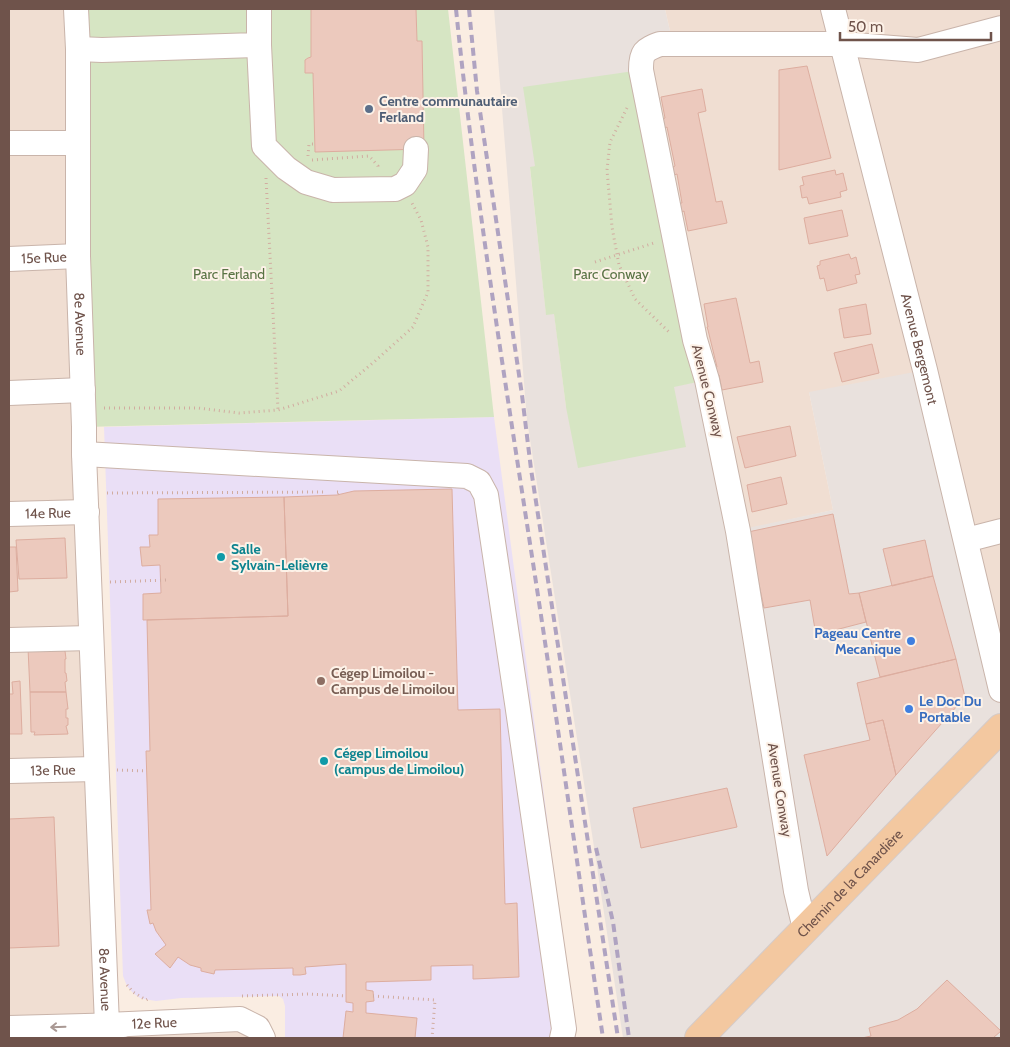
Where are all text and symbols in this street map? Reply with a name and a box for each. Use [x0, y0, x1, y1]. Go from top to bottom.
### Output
scale bar [840, 10, 991, 42]
text: 50 m [848, 18, 883, 36]
place label: Centre communautaire Ferland [379, 92, 517, 126]
marker: Centre communautaire Ferland [363, 103, 375, 115]
street label: 15e Rue [21, 248, 67, 267]
park label: Parc Ferland [193, 265, 265, 283]
park label: Parc Conway [573, 265, 649, 283]
street label: 8e Avenue [70, 292, 90, 356]
street label: Avenue Bergemont [897, 292, 942, 407]
street label: Avenue Conway [688, 343, 728, 439]
street label: 14e Rue [25, 503, 71, 523]
place label: Salle Sylvain-Lelièvre [231, 540, 328, 574]
marker: Salle Sylvain-Lelièvre [215, 551, 227, 563]
place label: Pageau Centre Mecanique [814, 624, 901, 658]
marker: Pageau Centre Mecanique [905, 635, 917, 647]
place label: Cégep Limoilou - Campus de Limoilou [331, 664, 455, 698]
marker: Cégep Limoilou - Campus de Limoilou [315, 675, 327, 687]
place label: Le Doc Du Portable [919, 692, 982, 726]
marker: Le Doc Du Portable [903, 703, 915, 715]
street label: Avenue Conway [764, 742, 796, 838]
place label: Cégep Limoilou (campus de Limoilou) [334, 744, 464, 778]
marker: Cégep Limoilou (campus de Limoilou) [318, 755, 330, 767]
street label: 13e Rue [30, 760, 76, 780]
street label: Chemin de la Canardière [793, 825, 907, 941]
street label: 8e Avenue [95, 947, 115, 1011]
street label: 12e Rue [131, 1013, 177, 1033]
one-way arrow [50, 1022, 66, 1032]

